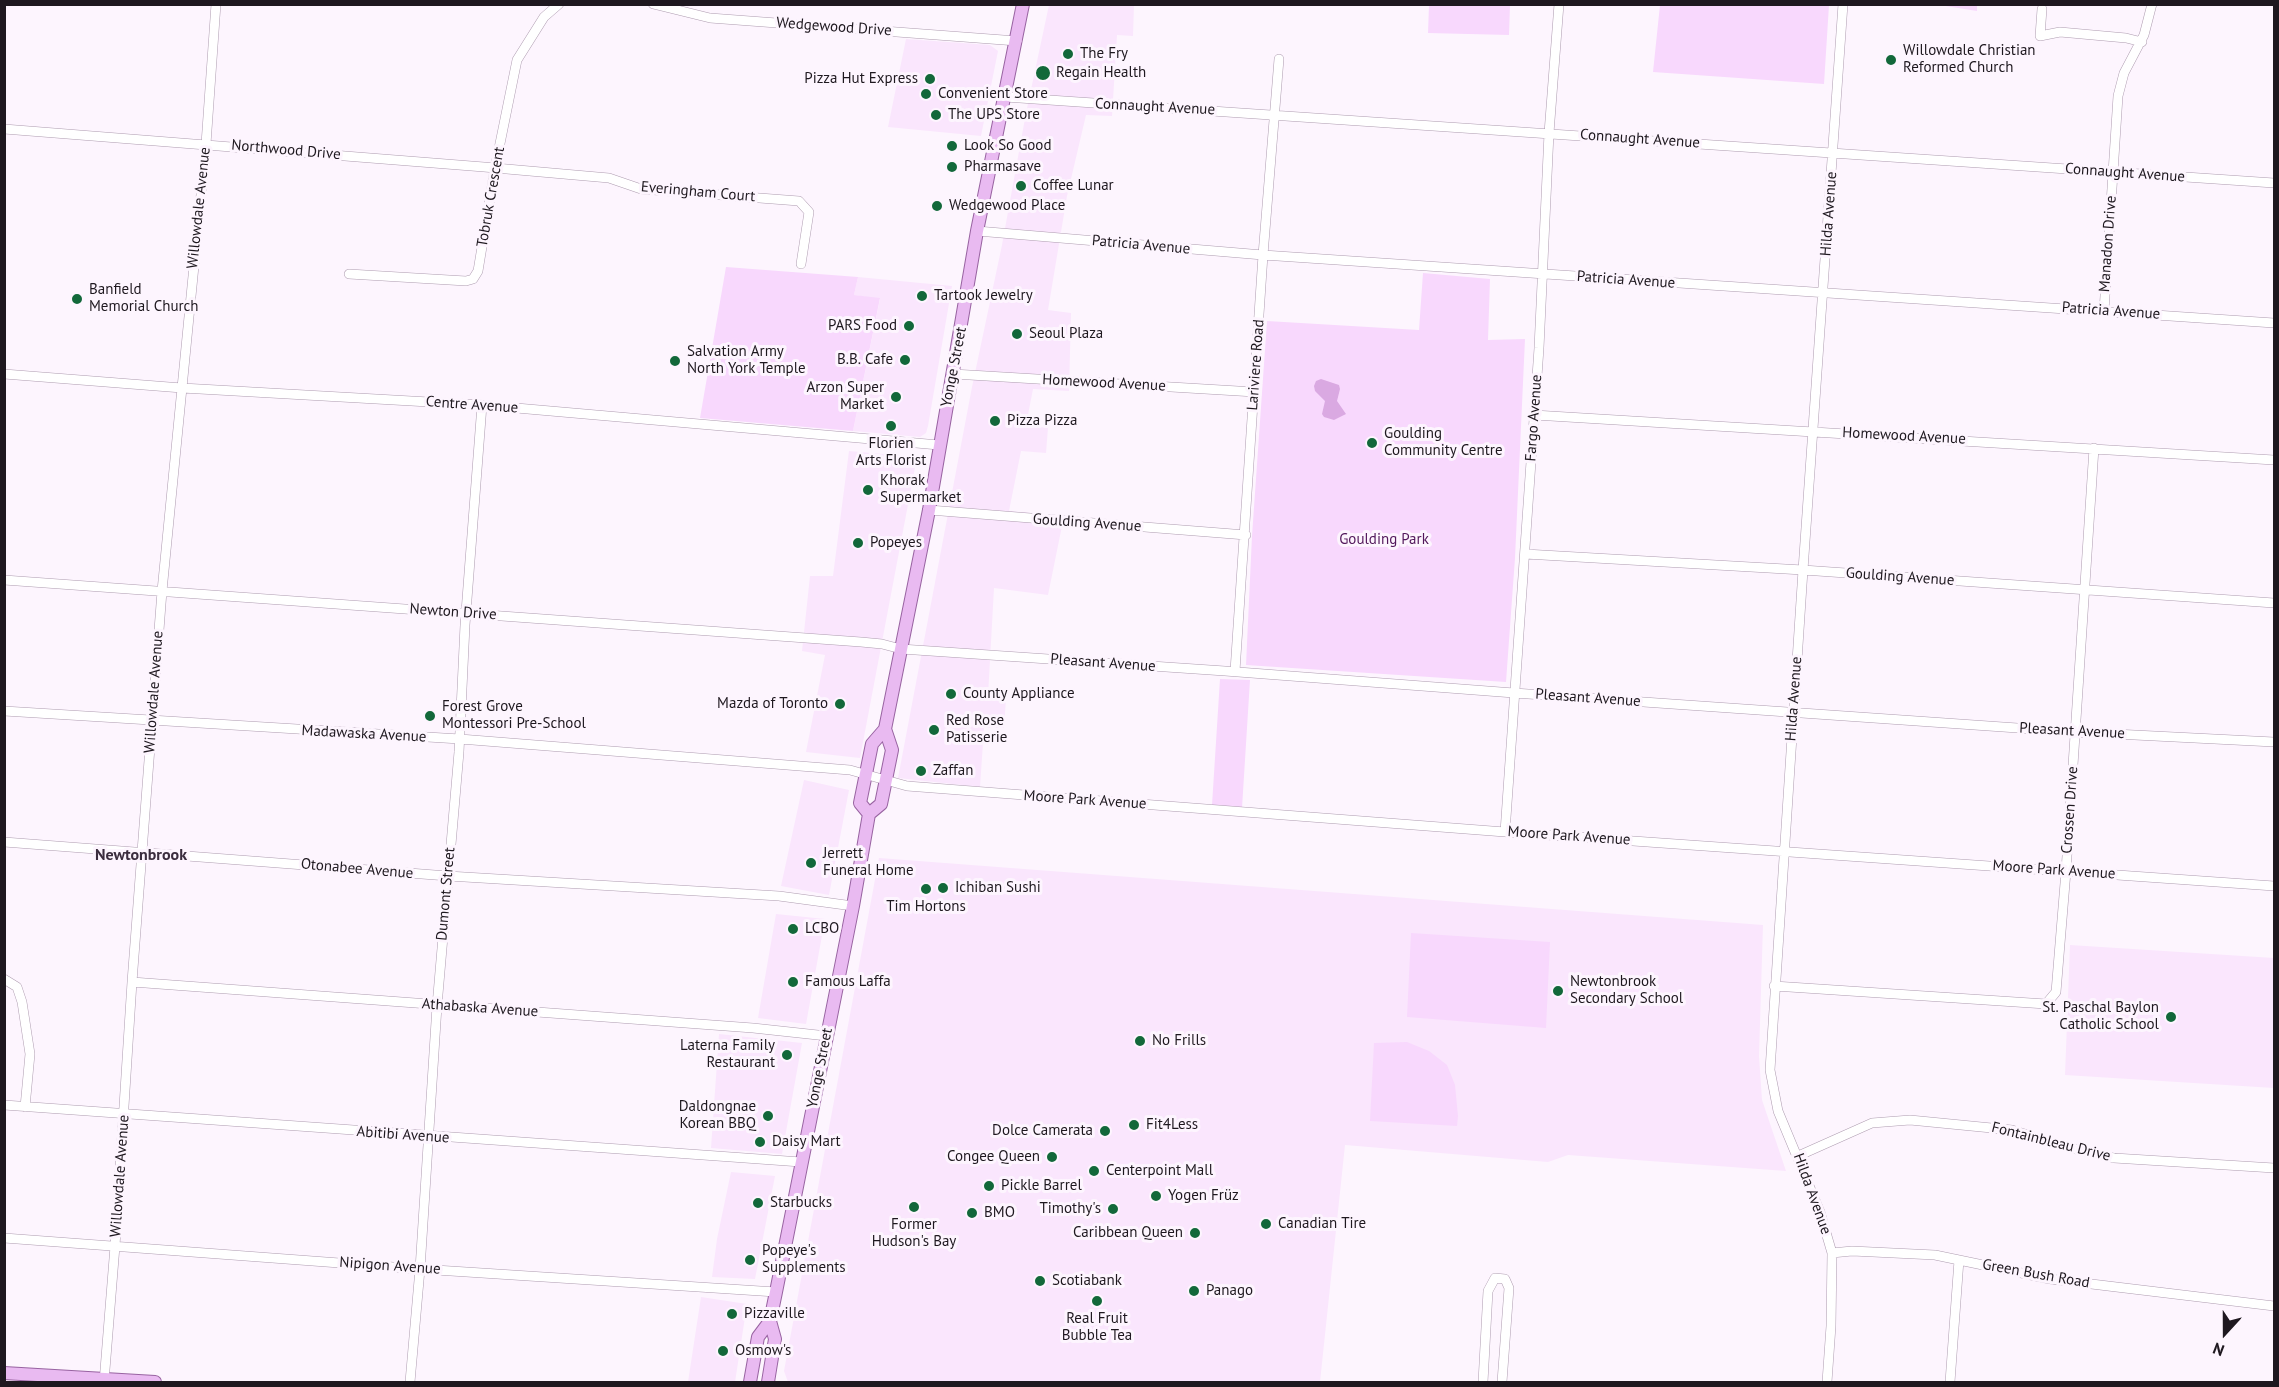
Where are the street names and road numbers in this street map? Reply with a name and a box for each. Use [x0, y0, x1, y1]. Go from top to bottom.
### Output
street label: Wedgewood Drive [776, 14, 892, 40]
street label: Connaught Avenue [1095, 95, 1215, 119]
street label: Connaught Avenue [1579, 126, 1701, 152]
street label: Northwood Drive [231, 136, 341, 164]
street label: Tobruk Crescent [473, 145, 509, 249]
street label: Willowdale Avenue [184, 146, 214, 270]
street label: Connaught Avenue [2064, 160, 2186, 186]
street label: Hilda Avenue [1817, 171, 1841, 257]
street label: Everingham Court [640, 178, 756, 206]
street label: Manadon Drive [2096, 195, 2120, 293]
street label: Patricia Avenue [1091, 232, 1191, 258]
street label: Patricia Avenue [1576, 268, 1676, 292]
street label: Patricia Avenue [2061, 299, 2161, 323]
street label: Lariviere Road [1244, 319, 1268, 411]
street label: Yonge Street [937, 325, 971, 409]
street label: Homewood Avenue [1042, 371, 1166, 395]
street label: Fargo Avenue [1522, 374, 1546, 462]
street label: Centre Avenue [425, 393, 519, 417]
street label: Homewood Avenue [1842, 424, 1966, 448]
street label: Goulding Avenue [1032, 510, 1142, 536]
street label: Goulding Avenue [1845, 564, 1955, 590]
street label: Newton Drive [409, 600, 497, 624]
street label: Willowdale Avenue [141, 630, 167, 754]
street label: Pleasant Avenue [1050, 650, 1156, 676]
street label: Hilda Avenue [1782, 656, 1806, 742]
street label: Pleasant Avenue [1535, 685, 1641, 711]
street label: Pleasant Avenue [2019, 719, 2125, 743]
street label: Madawaska Avenue [301, 722, 427, 746]
street label: Crossen Drive [2058, 766, 2082, 854]
street label: Moore Park Avenue [1023, 787, 1147, 813]
street label: Moore Park Avenue [1507, 823, 1631, 849]
street label: Dumont Street [433, 847, 459, 941]
street label: Otonabee Avenue [300, 855, 414, 883]
street label: Moore Park Avenue [1992, 857, 2116, 883]
street label: Athabaska Avenue [421, 995, 539, 1021]
street label: Yonge Street [803, 1026, 837, 1110]
street label: Willowdale Avenue [107, 1114, 133, 1238]
street label: Fontainbleau Drive [1990, 1119, 2112, 1165]
street label: Abitibi Avenue [356, 1123, 450, 1147]
street label: Hilda Avenue [1789, 1151, 1835, 1237]
street label: Nipigon Avenue [339, 1253, 441, 1279]
street label: Green Bush Road [1981, 1256, 2091, 1292]

